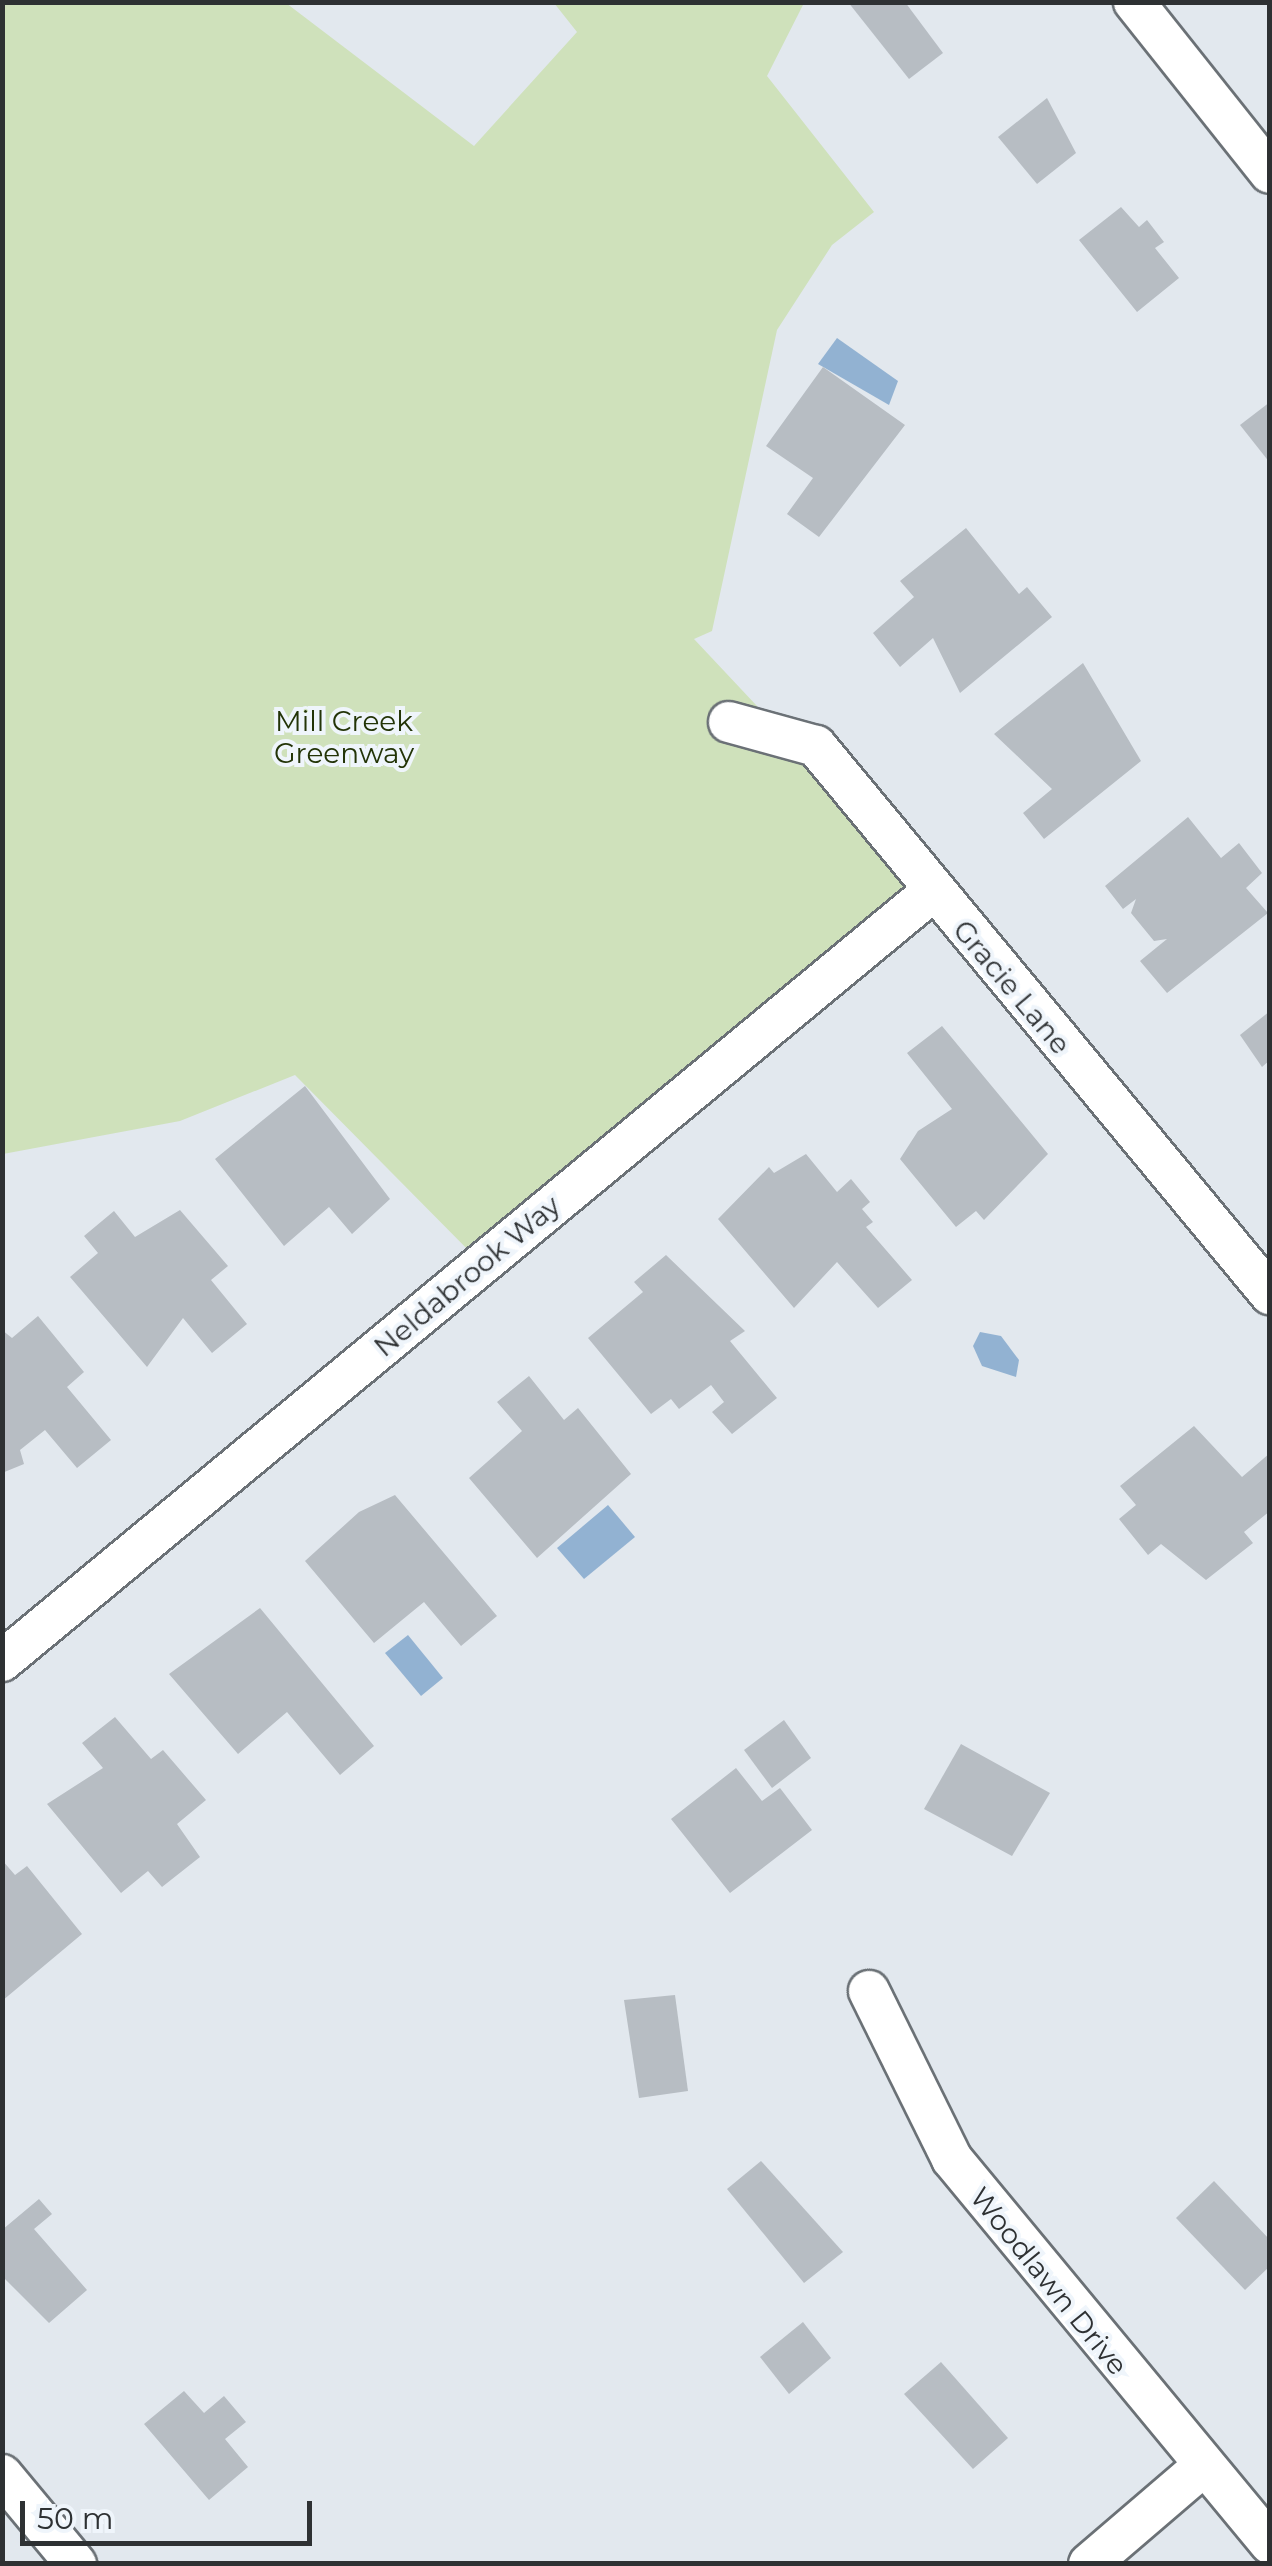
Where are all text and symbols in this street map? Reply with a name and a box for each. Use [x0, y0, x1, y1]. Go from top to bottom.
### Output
park label: Mill Creek Greenway [274, 704, 414, 770]
street label: Gracie Lane [946, 913, 1078, 1061]
street label: Neldabrook Way [367, 1188, 567, 1364]
street label: Woodlawn Drive [963, 2180, 1135, 2382]
scale bar [25, 2481, 318, 2543]
text: 50 m [37, 2500, 114, 2537]

